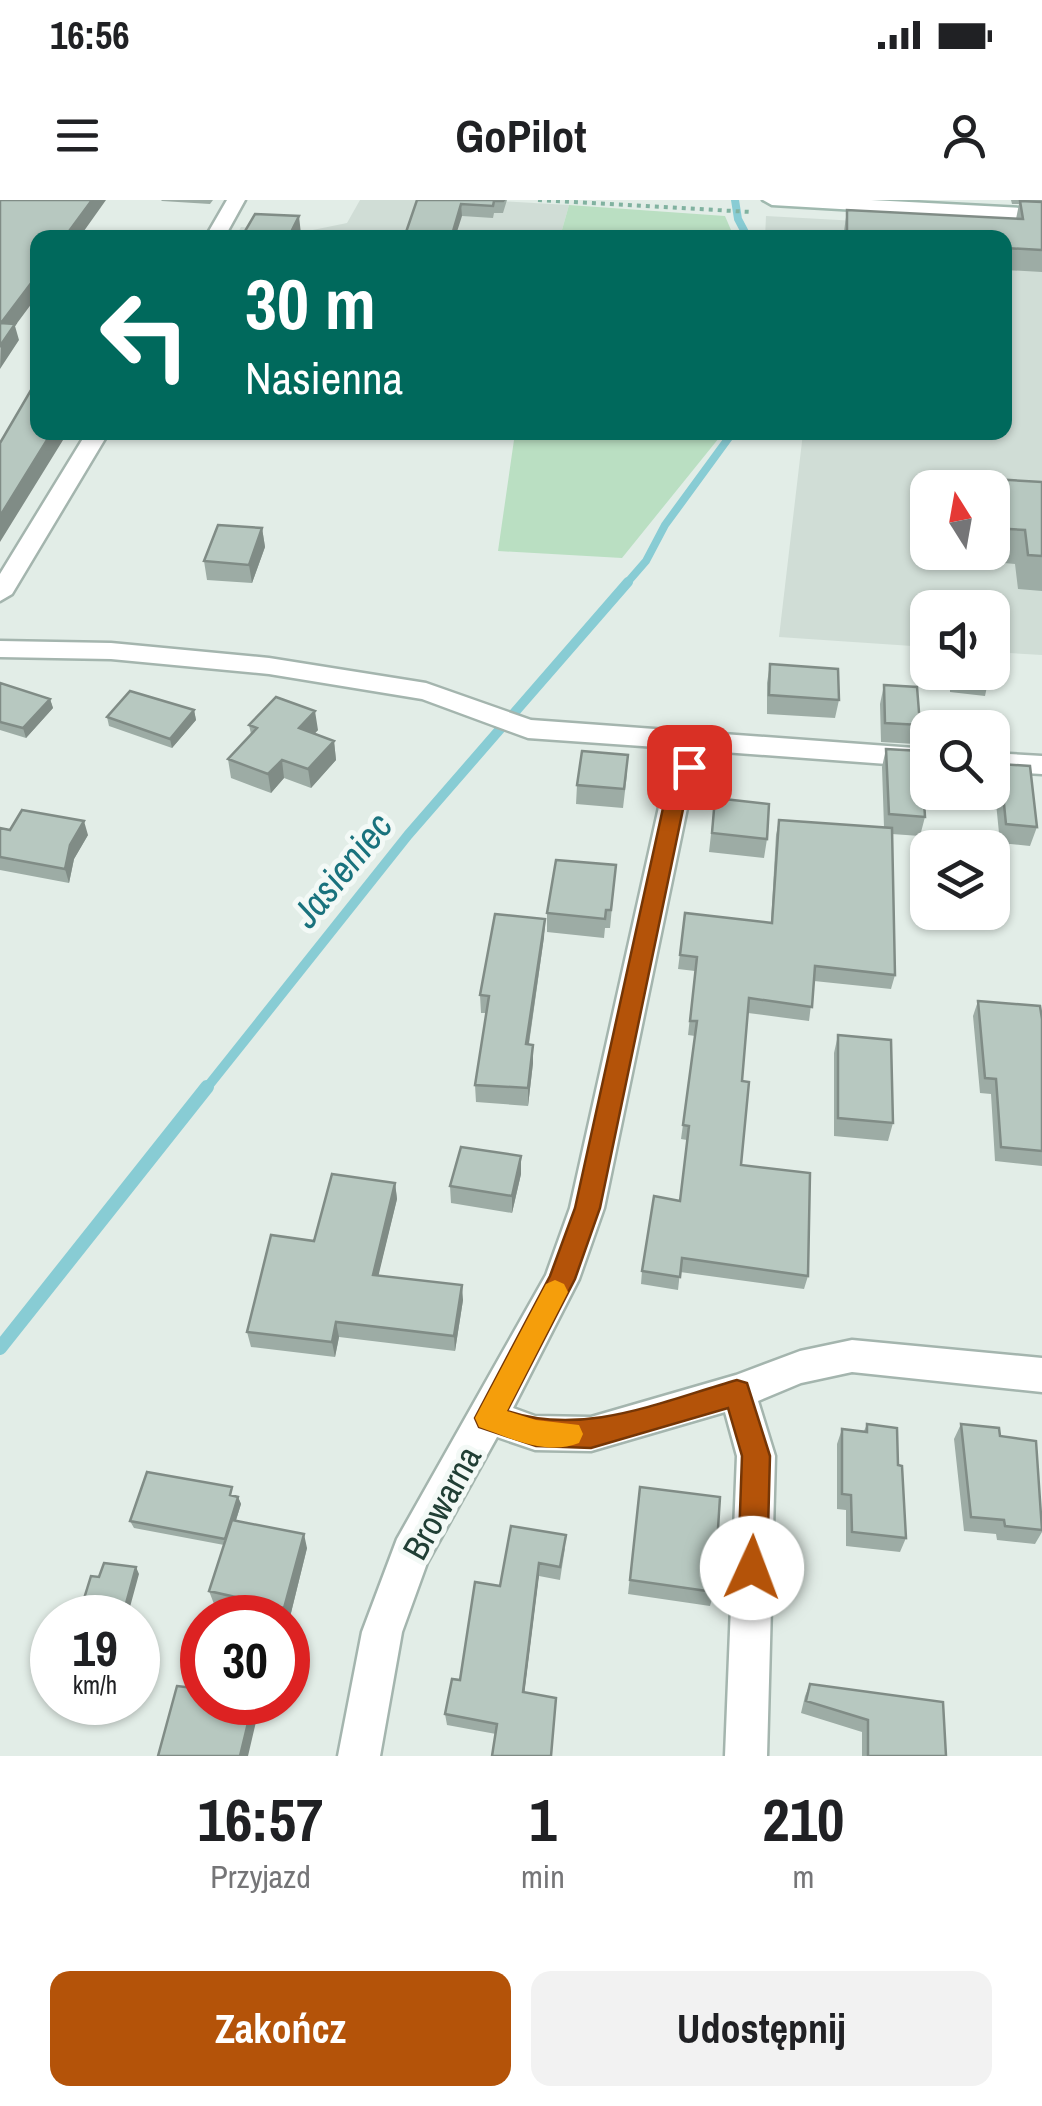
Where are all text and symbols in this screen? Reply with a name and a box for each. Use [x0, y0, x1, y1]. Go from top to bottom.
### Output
text: 16:56 [50, 10, 130, 61]
text: GoPilot [455, 105, 587, 166]
icon: menu [50, 108, 105, 163]
icon: person [937, 108, 992, 163]
text: 30 m [245, 257, 376, 351]
icon: left [80, 270, 210, 400]
text: Nasienna [245, 347, 403, 408]
north arrow [910, 470, 1010, 570]
map controls [910, 470, 1010, 930]
button: sound [910, 590, 1010, 690]
button: search [910, 710, 1010, 810]
pin [647, 725, 732, 810]
icon: arrive [662, 740, 717, 795]
water label: Jasieniec [279, 802, 403, 938]
button: layers [910, 830, 1010, 930]
street label: Browarna [391, 1438, 492, 1568]
position arrow [700, 1516, 804, 1620]
speed limit sign: 30 [180, 1595, 310, 1725]
text: 19 [72, 1614, 118, 1682]
text: km/h [73, 1668, 117, 1702]
text: 16:57 [198, 1779, 323, 1860]
text: 1 [529, 1779, 557, 1860]
text: 210 [762, 1779, 844, 1860]
text: Przyjazd [210, 1855, 311, 1898]
text: min [521, 1855, 565, 1898]
text: m [792, 1855, 814, 1898]
button: Zakończ [50, 1971, 511, 2086]
button: Udostępnij [531, 1971, 992, 2086]

